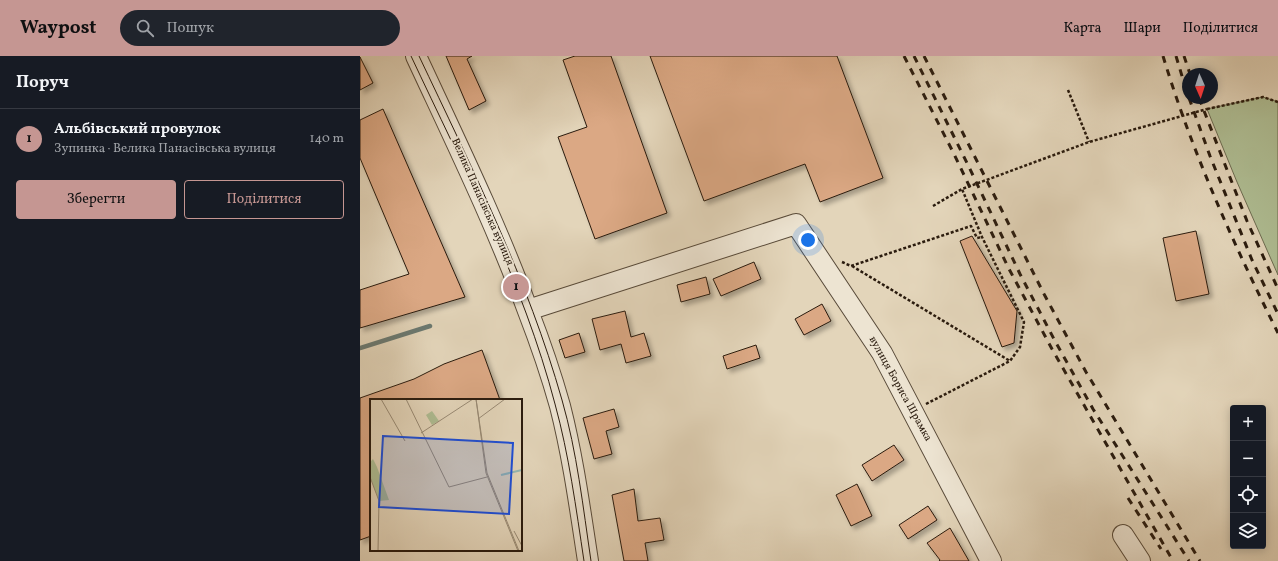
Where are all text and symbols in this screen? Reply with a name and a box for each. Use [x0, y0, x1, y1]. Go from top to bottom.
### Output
search box [120, 10, 400, 46]
text: Waypost [20, 15, 96, 41]
icon: search [134, 17, 156, 39]
text: Пошук [166, 18, 214, 39]
text: Карта [1064, 19, 1102, 38]
text: Шари [1124, 19, 1161, 38]
text: Поділитися [1183, 19, 1258, 38]
north arrow [1182, 68, 1218, 104]
text: Поруч [16, 71, 69, 94]
text: Альбівський провулок [54, 119, 221, 140]
text: 1 [26, 130, 32, 148]
text: 140 m [310, 130, 344, 148]
street label: Велика Панасівська вулиця [447, 136, 517, 268]
text: Зупинка · Велика Панасівська вулиця [54, 140, 276, 158]
button: Зберегти [16, 180, 176, 219]
button: Поділитися [184, 180, 344, 219]
your location [798, 230, 818, 250]
pin: 1 [503, 272, 529, 302]
street label: вулиця Бориса Шрамка [865, 334, 935, 445]
inset map [370, 399, 522, 551]
map controls [1230, 405, 1266, 549]
button: + [1230, 405, 1266, 441]
button: − [1230, 441, 1266, 477]
button: locate [1230, 477, 1266, 513]
button: layers [1230, 513, 1266, 549]

